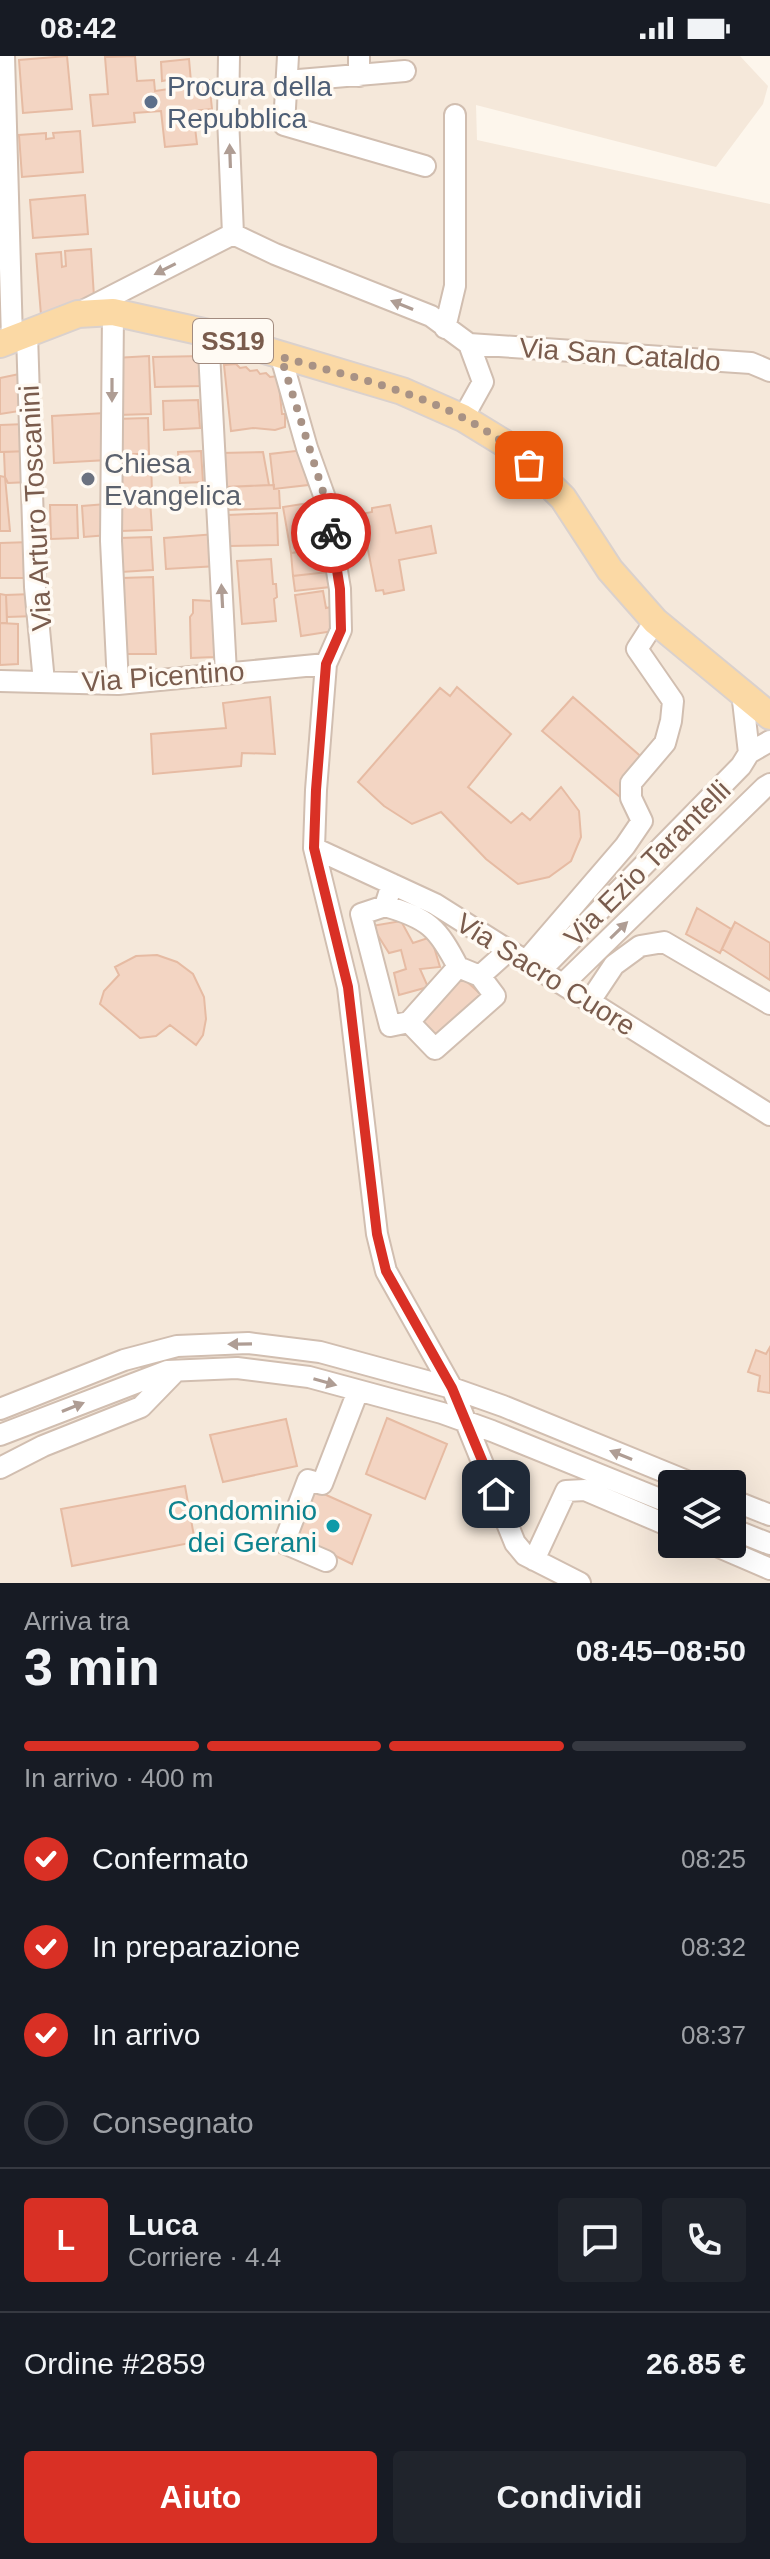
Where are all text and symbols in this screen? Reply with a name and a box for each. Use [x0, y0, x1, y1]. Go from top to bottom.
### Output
text: 08:42 [40, 11, 117, 44]
place label: Procura della Repubblica [167, 71, 332, 134]
marker: Procura della Repubblica [142, 93, 160, 111]
one-way arrow [223, 143, 236, 168]
one-way arrow [153, 262, 176, 276]
one-way arrow [390, 298, 414, 311]
road number: SS19 [193, 319, 273, 363]
street label: Via San Cataldo [518, 332, 722, 377]
one-way arrow [106, 378, 118, 403]
street label: Via Arturo Toscanini [14, 384, 57, 632]
pin [495, 431, 563, 499]
icon: bag [507, 443, 551, 487]
place label: Chiesa Evangelica [104, 448, 241, 511]
marker: Chiesa Evangelica [79, 470, 97, 488]
courier [291, 493, 371, 573]
icon: bike [309, 511, 353, 555]
one-way arrow [215, 583, 228, 608]
street label: Via Picentino [81, 655, 245, 698]
street label: Via Ezio Tarantelli [558, 774, 737, 953]
street label: Via Sacro Cuore [451, 907, 641, 1042]
one-way arrow [609, 921, 628, 940]
one-way arrow [227, 1338, 252, 1350]
one-way arrow [312, 1376, 337, 1388]
one-way arrow [61, 1400, 85, 1413]
one-way arrow [609, 1448, 633, 1461]
pin [462, 1460, 530, 1528]
map controls [658, 1470, 746, 1558]
button: layers [658, 1470, 746, 1558]
icon: home [474, 1472, 518, 1516]
place label: Condominio dei Gerani [168, 1495, 317, 1558]
marker: Condominio dei Gerani [324, 1517, 342, 1535]
text: Arriva tra [24, 1606, 129, 1636]
text: 08:45–08:50 [576, 1634, 746, 1667]
text: 3 min [24, 1638, 160, 1696]
text: In arrivo · 400 m [24, 1763, 213, 1793]
icon: check [24, 1837, 68, 1881]
text: Confermato [92, 1842, 249, 1875]
text: 08:25 [681, 1844, 746, 1874]
icon: check [24, 1925, 68, 1969]
text: In preparazione [92, 1930, 300, 1963]
text: 08:32 [681, 1932, 746, 1962]
icon: check [24, 2013, 68, 2057]
text: In arrivo [92, 2018, 200, 2051]
text: 08:37 [681, 2020, 746, 2050]
text: Consegnato [92, 2106, 254, 2139]
button: chat [558, 2198, 642, 2282]
button: phone [662, 2198, 746, 2282]
text: Luca [128, 2208, 198, 2241]
text: L [57, 2223, 75, 2256]
text: Corriere · 4.4 [128, 2242, 281, 2272]
text: Ordine #2859 [24, 2347, 206, 2380]
text: 26.85 € [646, 2347, 746, 2380]
button: Aiuto [24, 2451, 377, 2543]
button: Condividi [393, 2451, 746, 2543]

